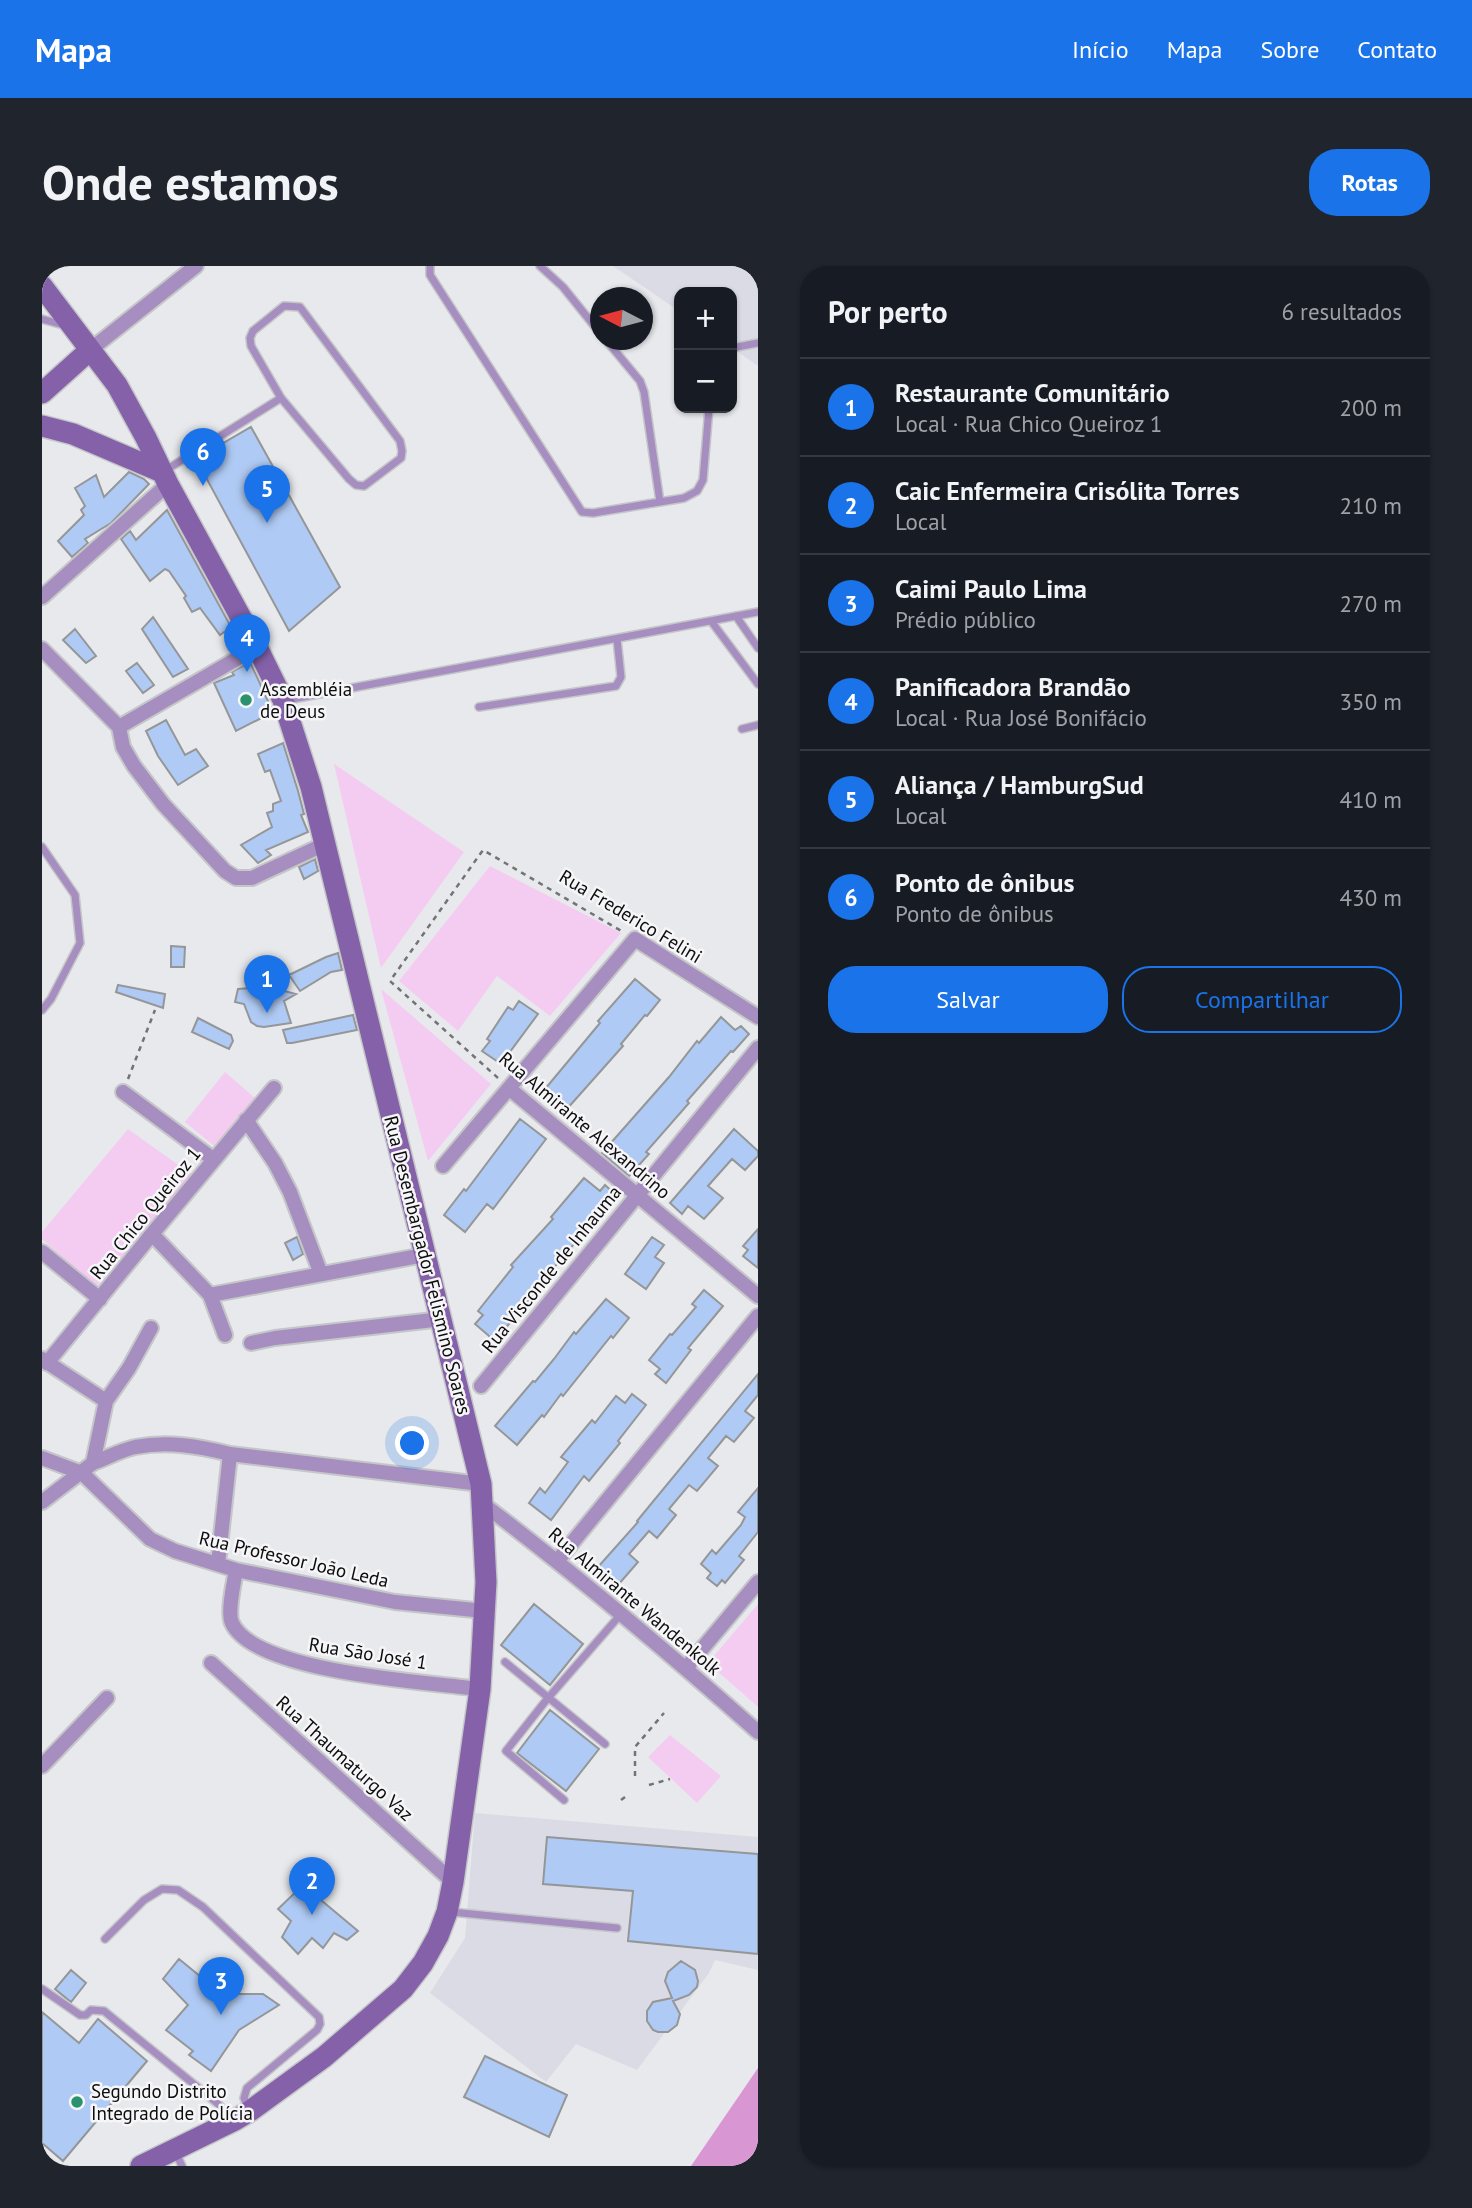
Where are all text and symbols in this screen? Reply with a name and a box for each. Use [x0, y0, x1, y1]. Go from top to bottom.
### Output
text: Mapa [35, 28, 112, 71]
text: Início [1072, 34, 1129, 65]
text: Mapa [1167, 34, 1222, 65]
text: Sobre [1260, 34, 1319, 65]
text: Contato [1357, 34, 1437, 65]
button: Rotas [1309, 149, 1430, 216]
text: Onde estamos [42, 150, 339, 214]
north arrow [590, 287, 653, 350]
map controls [674, 287, 737, 413]
button: + [674, 287, 737, 350]
text: Por perto [828, 292, 948, 331]
text: 6 resultados [1281, 297, 1402, 326]
button: − [674, 350, 737, 413]
text: Restaurante Comunitário [895, 376, 1170, 409]
text: 1 [844, 393, 858, 422]
text: 200 m [1340, 393, 1402, 422]
text: Local · Rua Chico Queiroz 1 [895, 409, 1162, 438]
pin: 6 [180, 428, 226, 486]
pin: 5 [244, 465, 290, 523]
text: Caic Enfermeira Crisólita Torres [895, 474, 1239, 507]
text: 2 [844, 491, 858, 520]
text: 210 m [1340, 491, 1402, 520]
text: Local [895, 507, 946, 536]
text: Caimi Paulo Lima [895, 572, 1087, 605]
text: 3 [844, 589, 858, 618]
text: 270 m [1340, 589, 1402, 618]
text: Prédio público [895, 605, 1036, 634]
pin: 4 [224, 614, 270, 672]
text: Panificadora Brandão [895, 670, 1131, 703]
place label: Assembléia de Deus [260, 677, 352, 723]
text: 4 [844, 687, 858, 716]
text: 350 m [1340, 687, 1402, 716]
marker: Assembléia de Deus [238, 692, 254, 708]
text: Local · Rua José Bonifácio [895, 703, 1147, 732]
text: Aliança / HamburgSud [895, 768, 1144, 801]
text: 5 [844, 785, 858, 814]
text: 410 m [1340, 785, 1402, 814]
text: Local [895, 801, 946, 830]
street label: Rua Frederico Felini [555, 864, 707, 968]
text: Ponto de ônibus [895, 866, 1074, 899]
text: 6 [844, 883, 858, 912]
text: 430 m [1340, 883, 1402, 912]
text: Ponto de ônibus [895, 899, 1054, 928]
pin: 1 [244, 955, 290, 1013]
button: Salvar [828, 966, 1108, 1033]
button: Compartilhar [1122, 966, 1402, 1033]
street label: Rua Almirante Alexandrino [494, 1046, 676, 1204]
street label: Rua Desembargador Felismino Soares [379, 1113, 477, 1417]
street label: Rua Chico Queiroz 1 [84, 1142, 206, 1284]
street label: Rua Visconde de Inhauma [476, 1180, 626, 1358]
your location [395, 1426, 429, 1460]
street label: Rua Almirante Wandenkolk [544, 1522, 726, 1680]
street label: Rua Professor João Leda [197, 1526, 391, 1592]
street label: Rua São José 1 [307, 1632, 429, 1674]
street label: Rua Thaumaturgo Vaz [271, 1690, 419, 1826]
pin: 2 [289, 1857, 335, 1915]
pin: 3 [198, 1957, 244, 2015]
place label: Segundo Distrito Integrado de Polícia [91, 2079, 253, 2125]
marker: Segundo Distrito Integrado de Polícia [69, 2094, 85, 2110]

